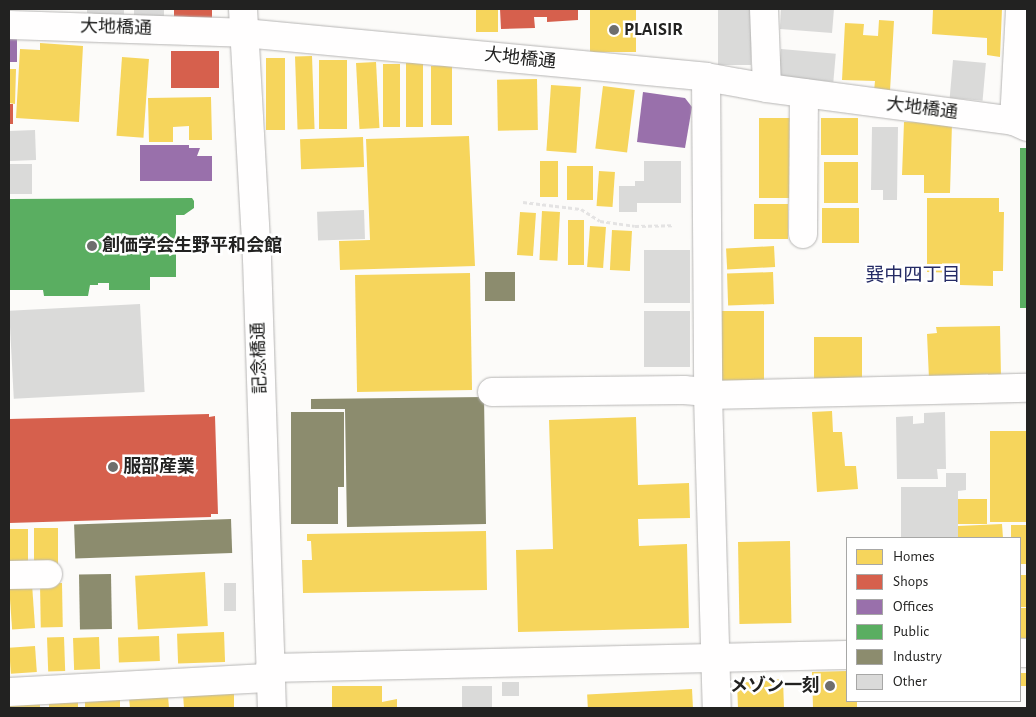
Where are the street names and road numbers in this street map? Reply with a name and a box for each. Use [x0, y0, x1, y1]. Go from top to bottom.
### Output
street label: 大地橋通 [80, 16, 152, 40]
street label: 大地橋通 [483, 44, 557, 74]
street label: 大地橋通 [885, 94, 959, 124]
street label: 記念橋通 [248, 322, 272, 394]

